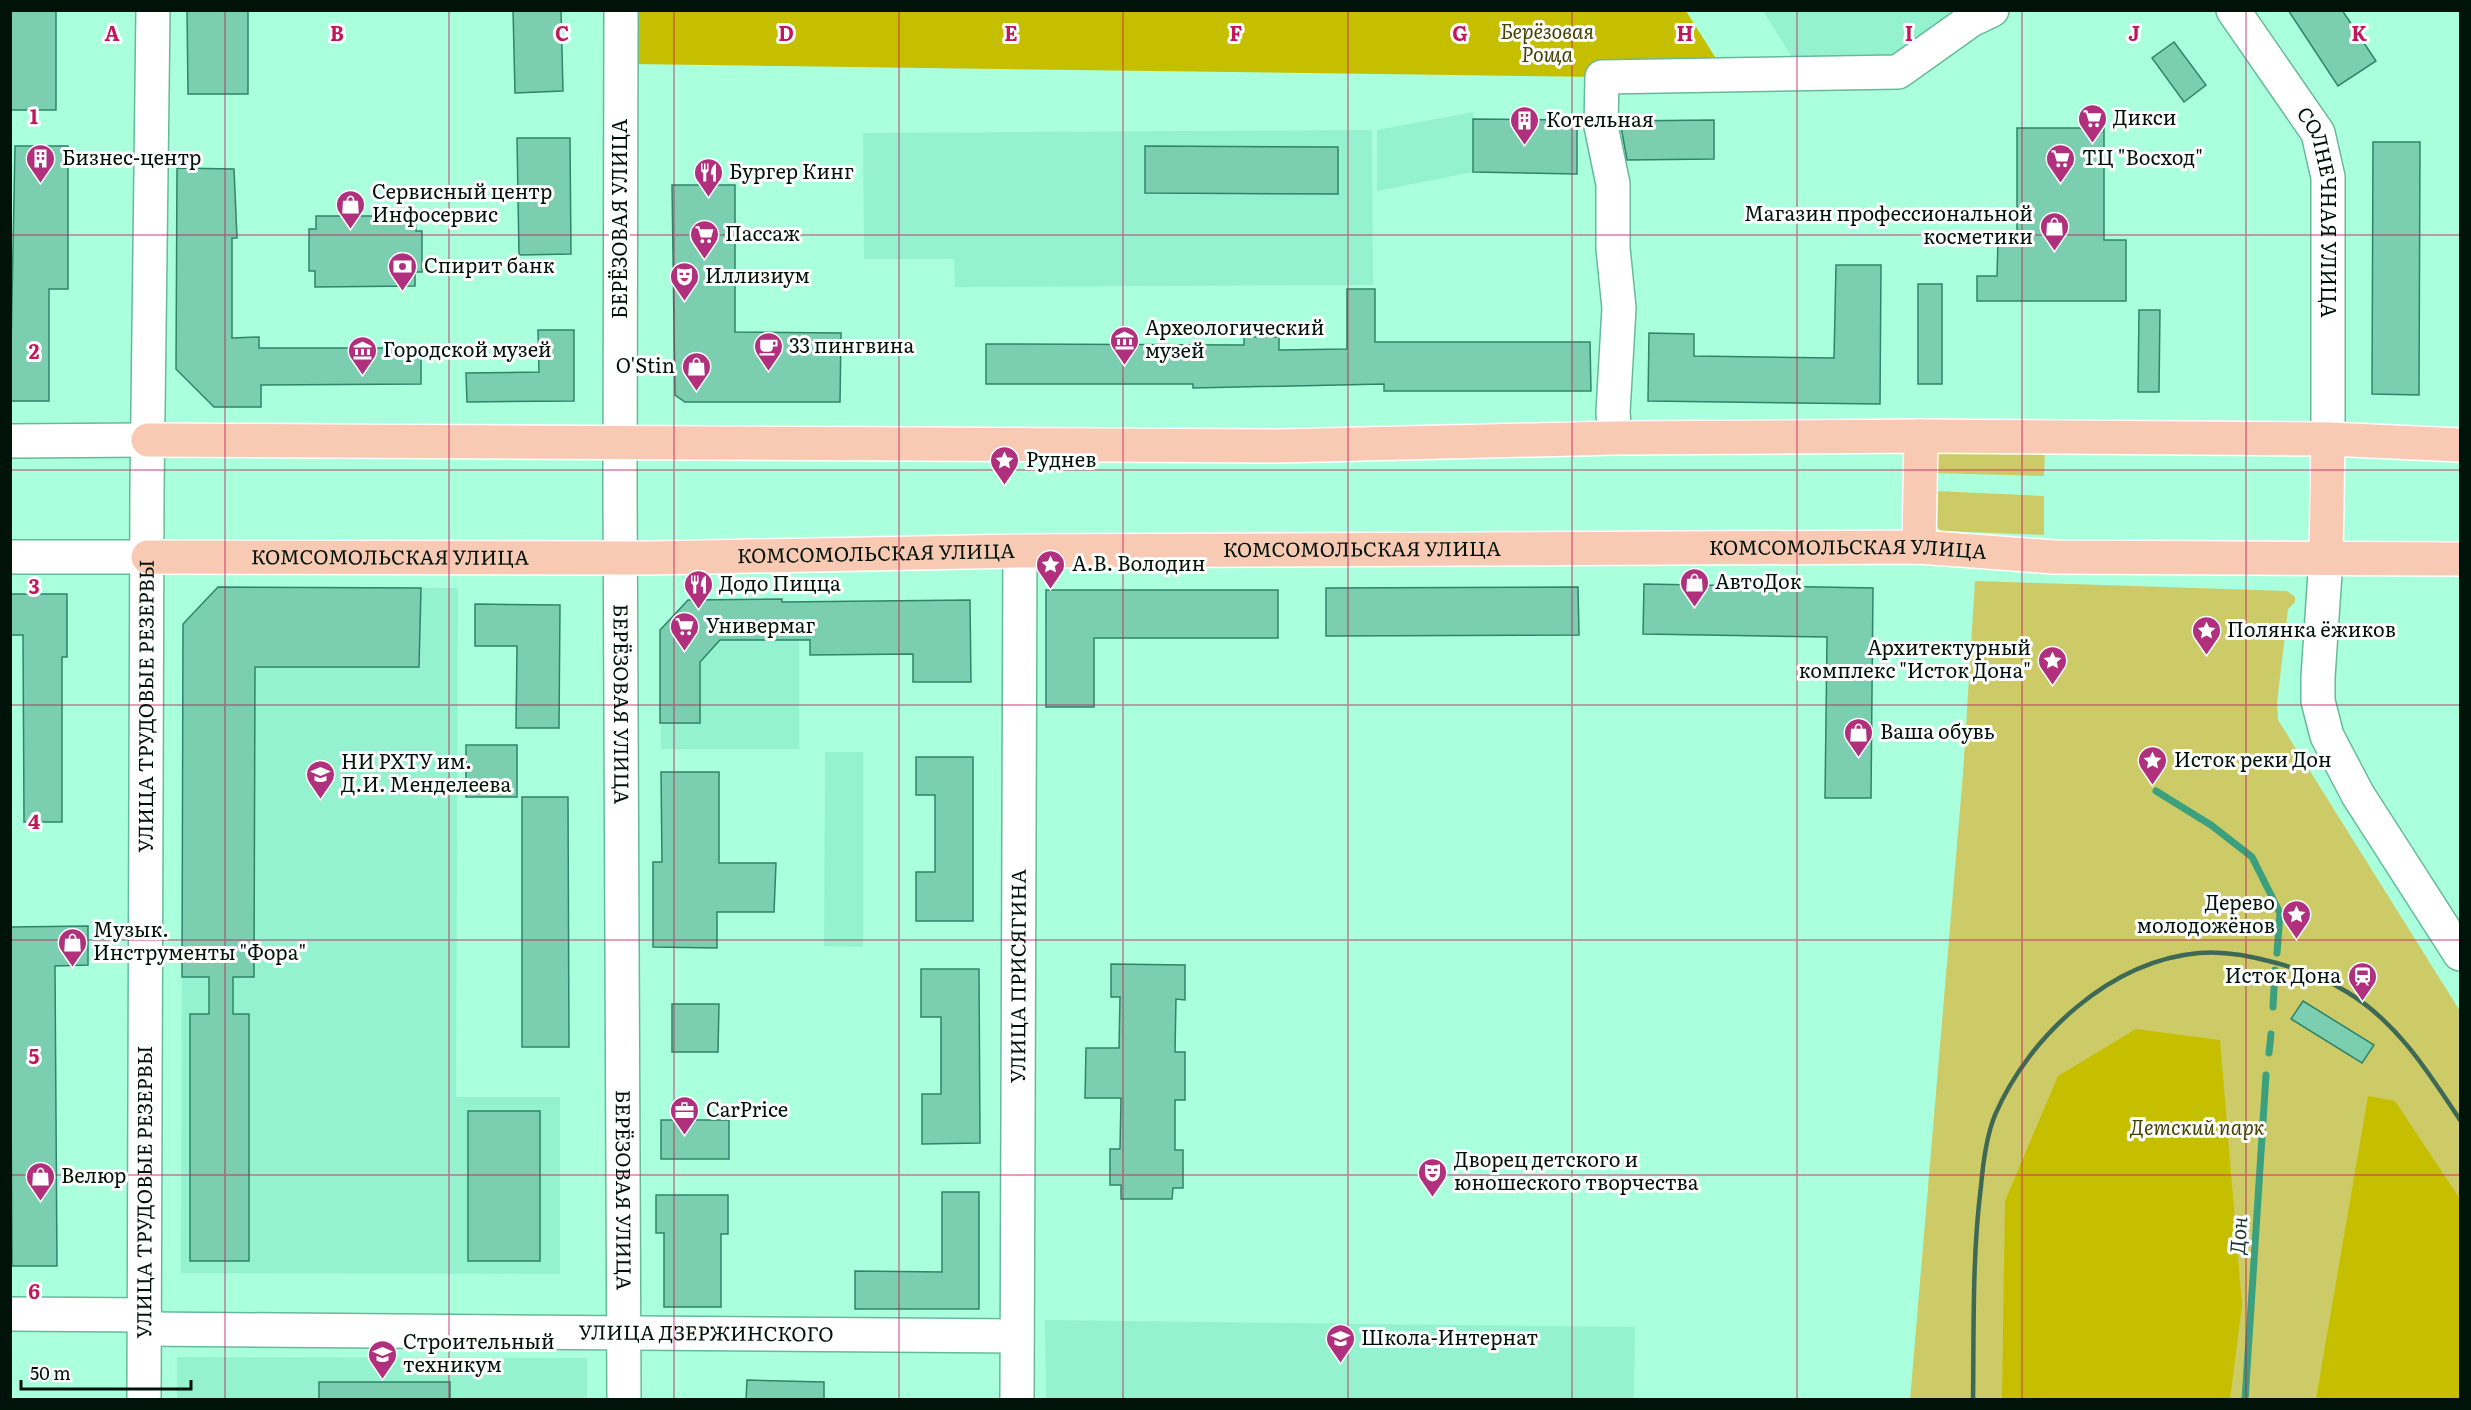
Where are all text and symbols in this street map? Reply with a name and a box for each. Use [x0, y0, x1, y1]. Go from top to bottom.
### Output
park label: Берёзовая Роща [1500, 15, 1594, 68]
text: A [104, 17, 120, 47]
text: B [330, 17, 344, 47]
text: C [555, 17, 569, 47]
text: D [778, 17, 794, 47]
text: E [1004, 17, 1018, 47]
text: F [1230, 17, 1243, 47]
text: G [1452, 17, 1468, 47]
text: H [1677, 17, 1693, 47]
text: I [1905, 17, 1913, 47]
text: J [2128, 17, 2140, 47]
text: K [2351, 17, 2367, 47]
street label: СОЛНЕЧНАЯ УЛИЦА [2291, 99, 2345, 318]
text: 1 [30, 100, 38, 130]
place label: Дикси [2113, 101, 2176, 131]
supermarket icon: Дикси [2076, 102, 2108, 144]
place label: Котельная [1546, 103, 1654, 133]
building icon: Котельная [1509, 104, 1541, 146]
street label: БЕРЁЗОВАЯ УЛИЦА [603, 119, 633, 319]
place label: Бизнес-центр [62, 141, 201, 171]
place label: ТЦ "Восход" [2082, 141, 2203, 171]
building icon: Бизнес-центр [25, 142, 57, 184]
supermarket icon: ТЦ "Восход" [2045, 142, 2077, 184]
place label: Бургер Кинг [729, 155, 854, 185]
restaurant icon: Бургер Кинг [692, 156, 724, 198]
place label: Сервисный центр Инфосервис [372, 175, 552, 228]
shop icon: Сервисный центр Инфосервис [335, 188, 367, 230]
place label: Магазин профессиональной косметики [1744, 197, 2033, 250]
shop icon: Магазин профессиональной косметики [2038, 210, 2070, 252]
place label: Пассаж [725, 217, 800, 247]
supermarket icon: Пассаж [688, 218, 720, 260]
place label: Спирит банк [424, 249, 555, 279]
bank icon: Спирит банк [387, 250, 419, 292]
place label: Иллизиум [705, 259, 810, 289]
theatre icon: Иллизиум [668, 260, 700, 302]
place label: Археологический музей [1145, 311, 1324, 364]
museum icon: Археологический музей [1108, 324, 1140, 366]
place label: 33 пингвина [789, 329, 914, 359]
cafe icon: 33 пингвина [752, 330, 784, 372]
place label: Городской музей [383, 333, 552, 363]
museum icon: Городской музей [346, 334, 378, 376]
text: 2 [29, 335, 40, 365]
place label: O'Stin [616, 349, 675, 379]
shop icon: O'Stin [680, 350, 712, 392]
place label: Руднев [1026, 443, 1096, 473]
place icon: Руднев [989, 444, 1021, 486]
street label: КОМСОМОЛЬСКАЯ УЛИЦА [1709, 530, 1988, 565]
street label: КОМСОМОЛЬСКАЯ УЛИЦА [1223, 532, 1501, 563]
street label: КОМСОМОЛЬСКАЯ УЛИЦА [737, 534, 1015, 569]
street label: КОМСОМОЛЬСКАЯ УЛИЦА [251, 540, 529, 571]
place label: А.В. Володин [1072, 547, 1205, 577]
place icon: А.В. Володин [1035, 548, 1067, 590]
street label: УЛИЦА ТРУДОВЫЕ РЕЗЕРВЫ [129, 559, 160, 853]
place label: АвтоДок [1715, 565, 1802, 595]
shop icon: АвтоДок [1678, 566, 1710, 608]
place label: Додо Пицца [719, 567, 841, 597]
restaurant icon: Додо Пицца [682, 568, 714, 610]
text: 3 [28, 570, 40, 600]
street label: БЕРЁЗОВАЯ УЛИЦА [608, 604, 638, 805]
place label: Универмаг [706, 609, 815, 639]
supermarket icon: Универмаг [669, 610, 701, 652]
place label: Полянка ёжиков [2227, 613, 2396, 643]
place icon: Полянка ёжиков [2190, 614, 2222, 656]
place label: Архитектурный комплекс "Исток Дона" [1799, 631, 2031, 684]
place icon: Архитектурный комплекс "Исток Дона" [2036, 644, 2068, 686]
place label: Ваша обувь [1880, 715, 1995, 745]
shop icon: Ваша обувь [1843, 716, 1875, 758]
place label: Исток реки Дон [2174, 743, 2332, 773]
place icon: Исток реки Дон [2137, 744, 2169, 786]
place label: НИ РХТУ им. Д.И. Менделеева [341, 745, 511, 798]
school or university icon: НИ РХТУ им. Д.И. Менделеева [304, 758, 336, 800]
text: 4 [28, 805, 40, 835]
street label: УЛИЦА ПРИСЯГИНА [1001, 869, 1032, 1083]
place label: Дерево молодожёнов [2137, 886, 2275, 939]
place icon: Дерево молодожёнов [2280, 898, 2312, 940]
place label: Музык. Инструменты "Фора" [93, 913, 306, 966]
shop icon: Музык. Инструменты "Фора" [56, 926, 88, 968]
place label: Исток Дона [2225, 959, 2341, 989]
station icon: Исток Дона [2346, 960, 2378, 1002]
text: 5 [29, 1040, 40, 1070]
street label: УЛИЦА ТРУДОВЫЕ РЕЗЕРВЫ [127, 1045, 158, 1339]
street label: БЕРЁЗОВАЯ УЛИЦА [610, 1090, 641, 1291]
place label: CarPrice [706, 1093, 788, 1123]
office icon: CarPrice [669, 1094, 701, 1136]
park label: Детский парк [2130, 1111, 2265, 1141]
place label: Дворец детского и юношеского творчества [1454, 1143, 1699, 1196]
theatre icon: Дворец детского и юношеского творчества [1417, 1156, 1449, 1198]
place label: Велюр [61, 1159, 126, 1189]
shop icon: Велюр [24, 1160, 56, 1202]
water label: Дон [2220, 1216, 2253, 1256]
text: 6 [28, 1275, 40, 1305]
street label: УЛИЦА ДЗЕРЖИНСКОГО [578, 1315, 834, 1348]
place label: Школа-Интернат [1361, 1321, 1539, 1351]
school or university icon: Школа-Интернат [1324, 1322, 1356, 1364]
place label: Строительный техникум [403, 1325, 555, 1378]
school or university icon: Строительный техникум [366, 1338, 398, 1380]
scale bar [21, 1353, 190, 1391]
text: 50 m [30, 1359, 71, 1386]

